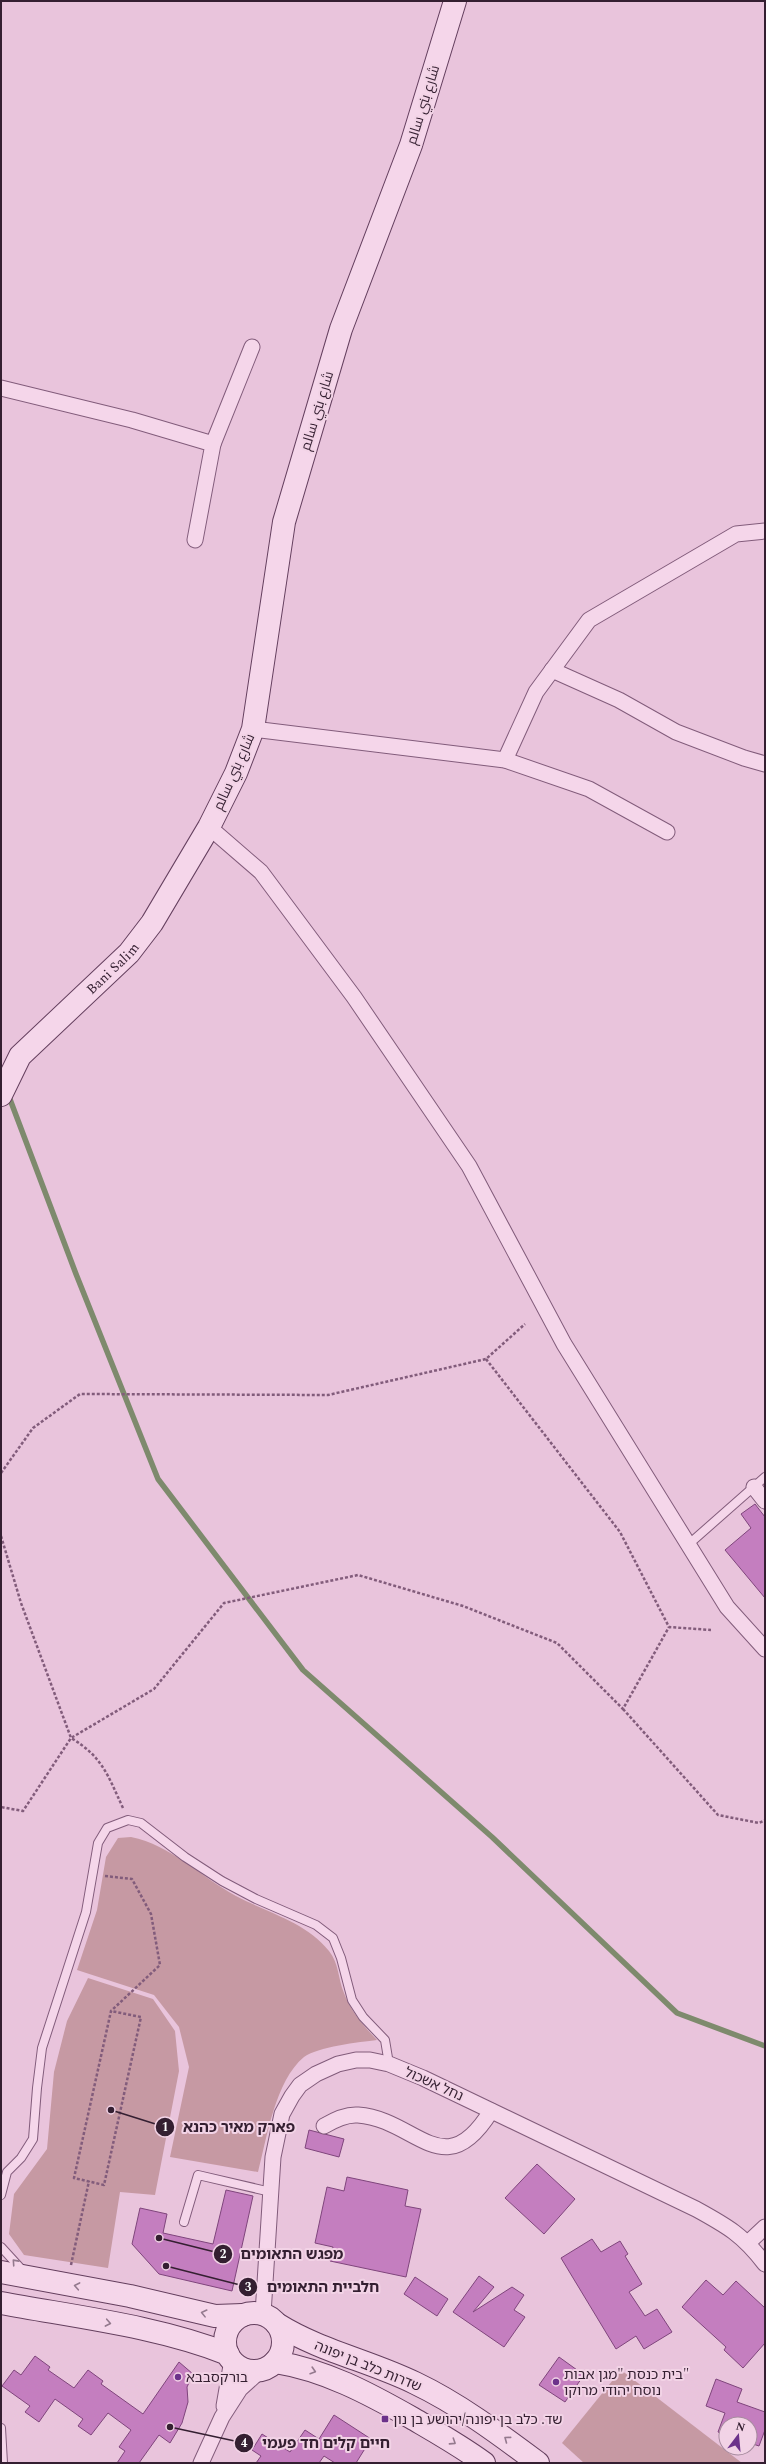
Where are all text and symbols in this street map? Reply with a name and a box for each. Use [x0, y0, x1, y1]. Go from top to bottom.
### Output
street label: شارع بني سالم [401, 63, 446, 148]
street label: شارع بني سالم [295, 369, 340, 454]
street label: شارع بني سالم [208, 730, 261, 814]
street label: Bani Salim [81, 938, 144, 999]
street label: נחל אשכול [401, 2062, 467, 2106]
callout: פארק מאיר כהנא [155, 2114, 303, 2141]
text: פארק מאיר כהנא [183, 2116, 295, 2139]
text: 1 [162, 2118, 168, 2137]
callout: מפגש התאומים [213, 2241, 352, 2268]
text: מפגש התאומים [241, 2243, 344, 2266]
text: 2 [220, 2245, 227, 2264]
one-way arrow [13, 2259, 20, 2267]
callout: חלביית התאומים [238, 2273, 387, 2300]
text: חלביית התאומים [267, 2276, 379, 2299]
text: 3 [245, 2278, 252, 2297]
one-way arrow [74, 2283, 80, 2291]
one-way arrow [201, 2310, 208, 2318]
one-way arrow [105, 2319, 111, 2327]
street label: שדרות כלב בן יפונה [311, 2335, 425, 2397]
place label: בית כנסת "מגן אבות" נוסח יהודי מרוקו [564, 2364, 689, 2401]
one-way arrow [309, 2366, 316, 2374]
place label: בורקסבבא [186, 2367, 248, 2388]
marker: בורקסבבא [173, 2372, 183, 2382]
marker: בית כנסת "מגן אבות" נוסח יהודי מרוקו [551, 2377, 561, 2387]
place label: שד. כלב בן יפונה/יהושע בן נון [393, 2409, 563, 2430]
marker: שד. כלב בן יפונה/יהושע בן נון [380, 2414, 390, 2424]
north arrow [718, 2416, 758, 2456]
text: N [734, 2417, 747, 2436]
callout: חיים קלים חד פעמי [234, 2430, 398, 2457]
text: חיים קלים חד פעמי [262, 2432, 390, 2455]
text: 4 [241, 2434, 248, 2453]
one-way arrow [449, 2437, 456, 2445]
one-way arrow [504, 2437, 511, 2444]

